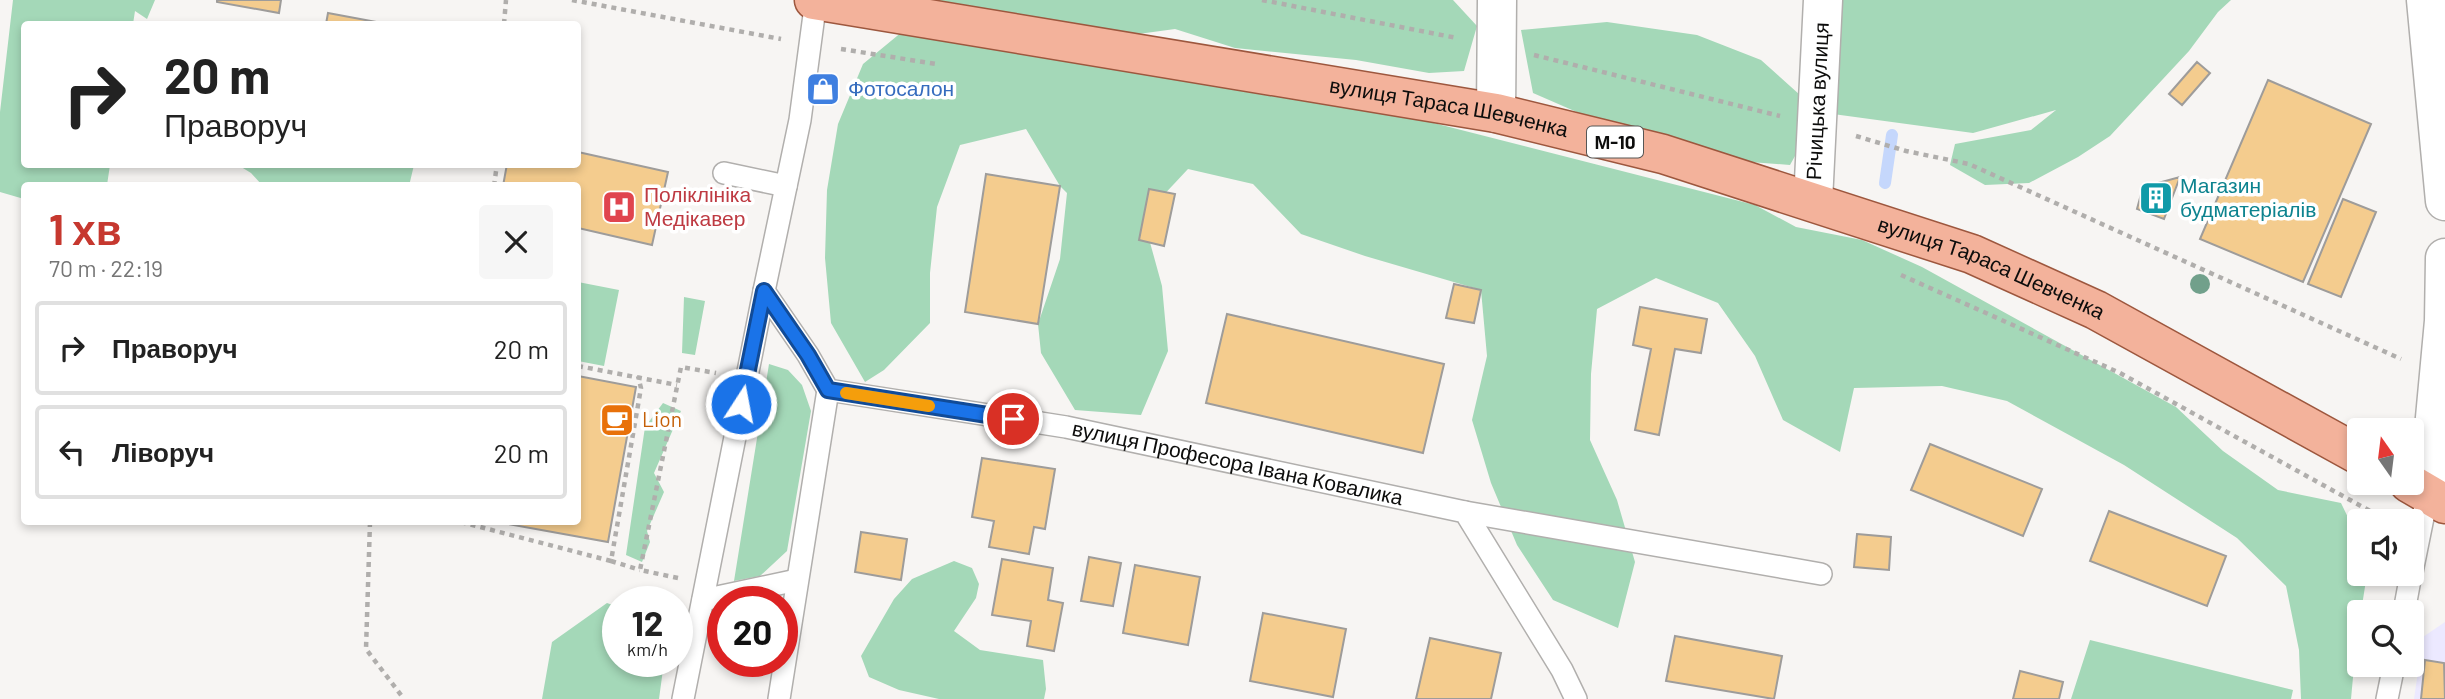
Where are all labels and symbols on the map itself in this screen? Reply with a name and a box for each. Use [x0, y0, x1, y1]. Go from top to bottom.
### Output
street label: Річицька вулиця [1800, 21, 1833, 181]
shop icon: Фотосалон [804, 70, 842, 108]
street label: вулиця Тараса Шевченка [1328, 72, 1571, 141]
place label: Фотосалон [848, 75, 954, 100]
road number: М-10 [1587, 126, 1643, 158]
place label: Магазин будматеріалів [2180, 172, 2316, 221]
building icon: Магазин будматеріалів [2137, 179, 2175, 217]
place label: Поліклініка Медікавер [644, 181, 751, 230]
hospital icon: Поліклініка Медікавер [600, 188, 638, 226]
street label: вулиця Тараса Шевченка [1875, 210, 2110, 324]
position arrow [704, 367, 778, 441]
pin [983, 389, 1043, 449]
cafe icon: Lion [598, 401, 636, 439]
place label: Lion [642, 406, 682, 431]
street label: вулиця Професора Івана Ковалика [1070, 415, 1406, 510]
north arrow [2347, 418, 2424, 495]
speed limit sign: 20 [707, 586, 798, 677]

